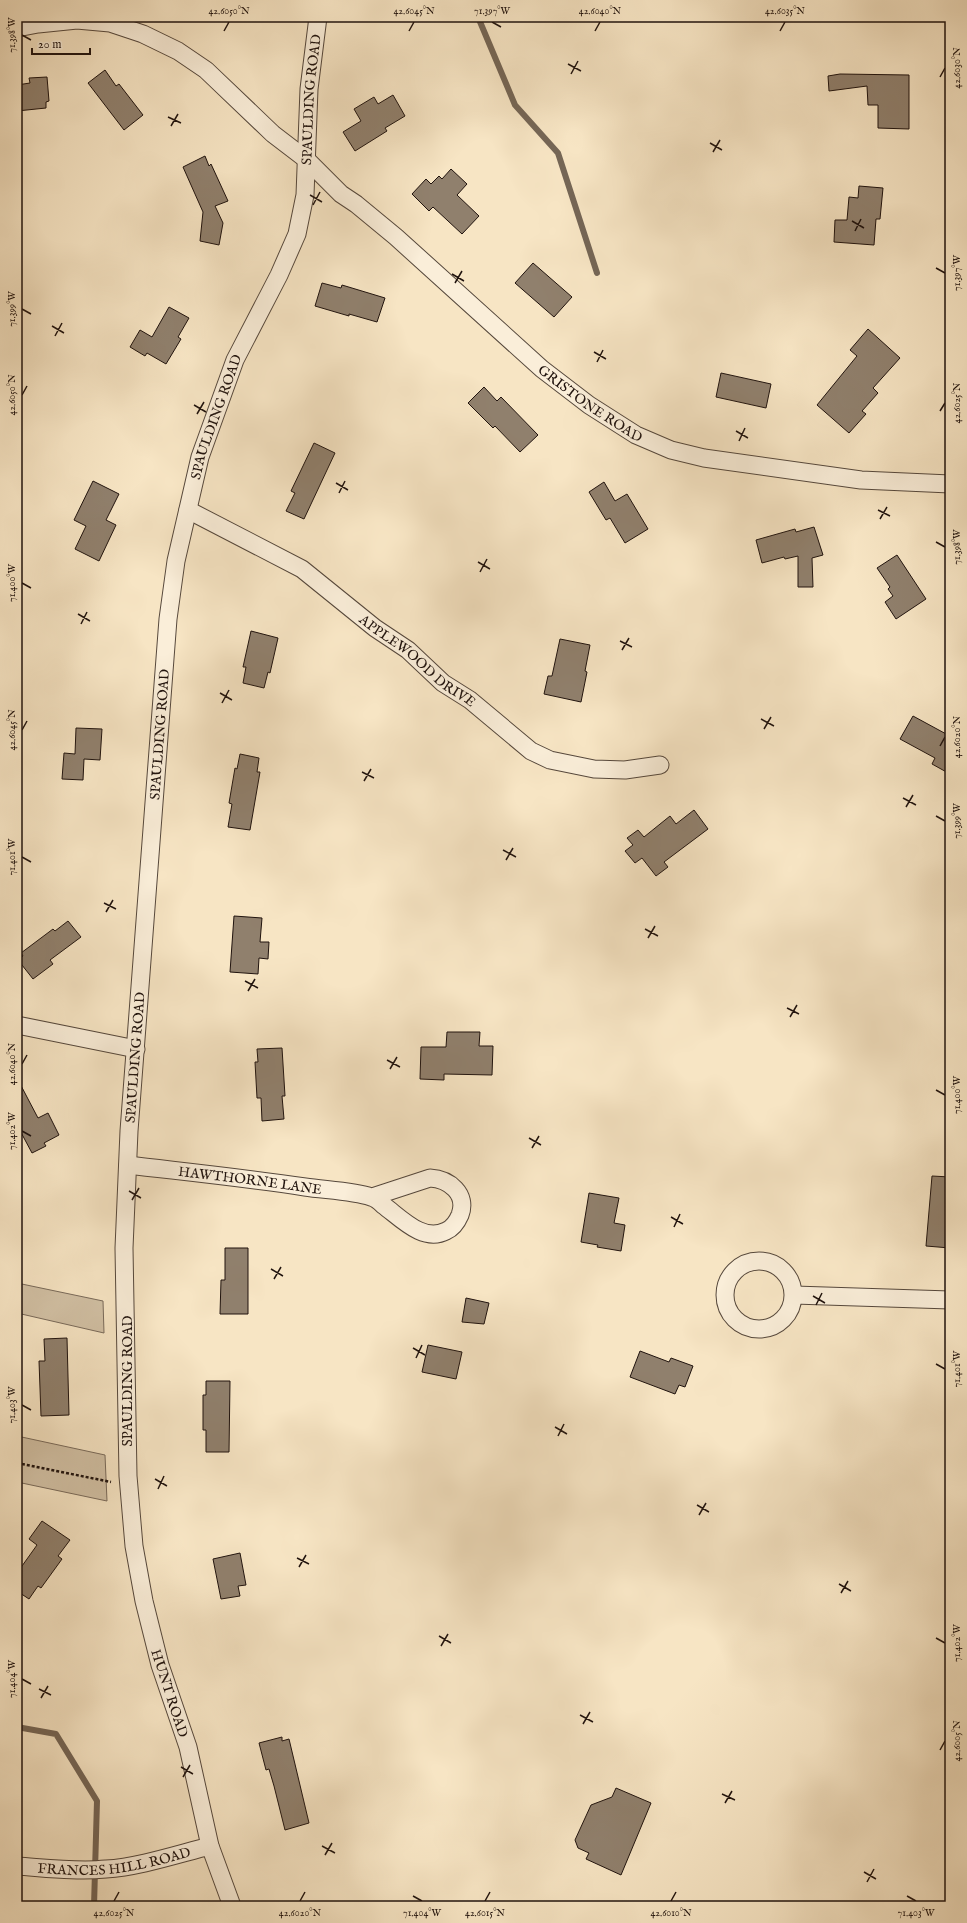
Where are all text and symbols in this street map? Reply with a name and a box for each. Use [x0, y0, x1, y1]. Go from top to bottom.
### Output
text: 42.6050°N [208, 5, 250, 18]
text: 42.6045°N [393, 5, 435, 18]
text: 71.397°W [474, 5, 510, 18]
text: 42.6040°N [579, 5, 622, 18]
text: 42.6035°N [765, 5, 805, 18]
text: 71.398°W [6, 17, 19, 53]
scale bar [32, 30, 90, 56]
street label: SPAULDING ROAD [298, 33, 326, 165]
text: 20 m [38, 37, 61, 52]
text: 42.6030°N [951, 47, 964, 89]
text: 71.397°W [951, 255, 964, 291]
text: 71.399°W [6, 291, 19, 327]
street label: SPAULDING ROAD [187, 352, 246, 481]
street label: GRISTONE ROAD [534, 361, 645, 447]
text: 42.6050°N [6, 374, 19, 416]
text: 42.6025°N [951, 382, 964, 423]
text: 71.398°W [951, 529, 964, 565]
text: 71.400°W [6, 564, 19, 602]
street label: APPLEWOOD DRIVE [354, 610, 479, 711]
street label: SPAULDING ROAD [146, 668, 174, 801]
text: 42.6045°N [6, 709, 19, 751]
text: 42.6020°N [951, 716, 964, 758]
text: 71.399°W [951, 803, 964, 839]
text: 71.401°W [6, 838, 19, 875]
street label: SPAULDING ROAD [122, 991, 150, 1124]
text: 42.6040°N [6, 1042, 19, 1085]
text: 71.400°W [951, 1076, 964, 1114]
text: 71.402°W [6, 1112, 19, 1150]
street label: HAWTHORNE LANE [177, 1163, 323, 1199]
street label: SPAULDING ROAD [119, 1315, 137, 1447]
text: 71.401°W [951, 1350, 964, 1387]
text: 71.403°W [6, 1386, 19, 1423]
text: 71.402°W [951, 1624, 964, 1662]
street label: HUNT ROAD [146, 1647, 192, 1740]
text: 71.404°W [6, 1660, 19, 1698]
text: 42.6005°N [951, 1720, 964, 1762]
street label: FRANCES HILL ROAD [37, 1844, 193, 1880]
text: 42.6025°N [94, 1907, 135, 1920]
text: 42.6020°N [279, 1907, 321, 1920]
text: 71.404°W [403, 1907, 441, 1920]
text: 42.6015°N [465, 1907, 505, 1920]
text: 42.6010°N [650, 1907, 692, 1920]
text: 71.403°W [898, 1907, 935, 1920]

